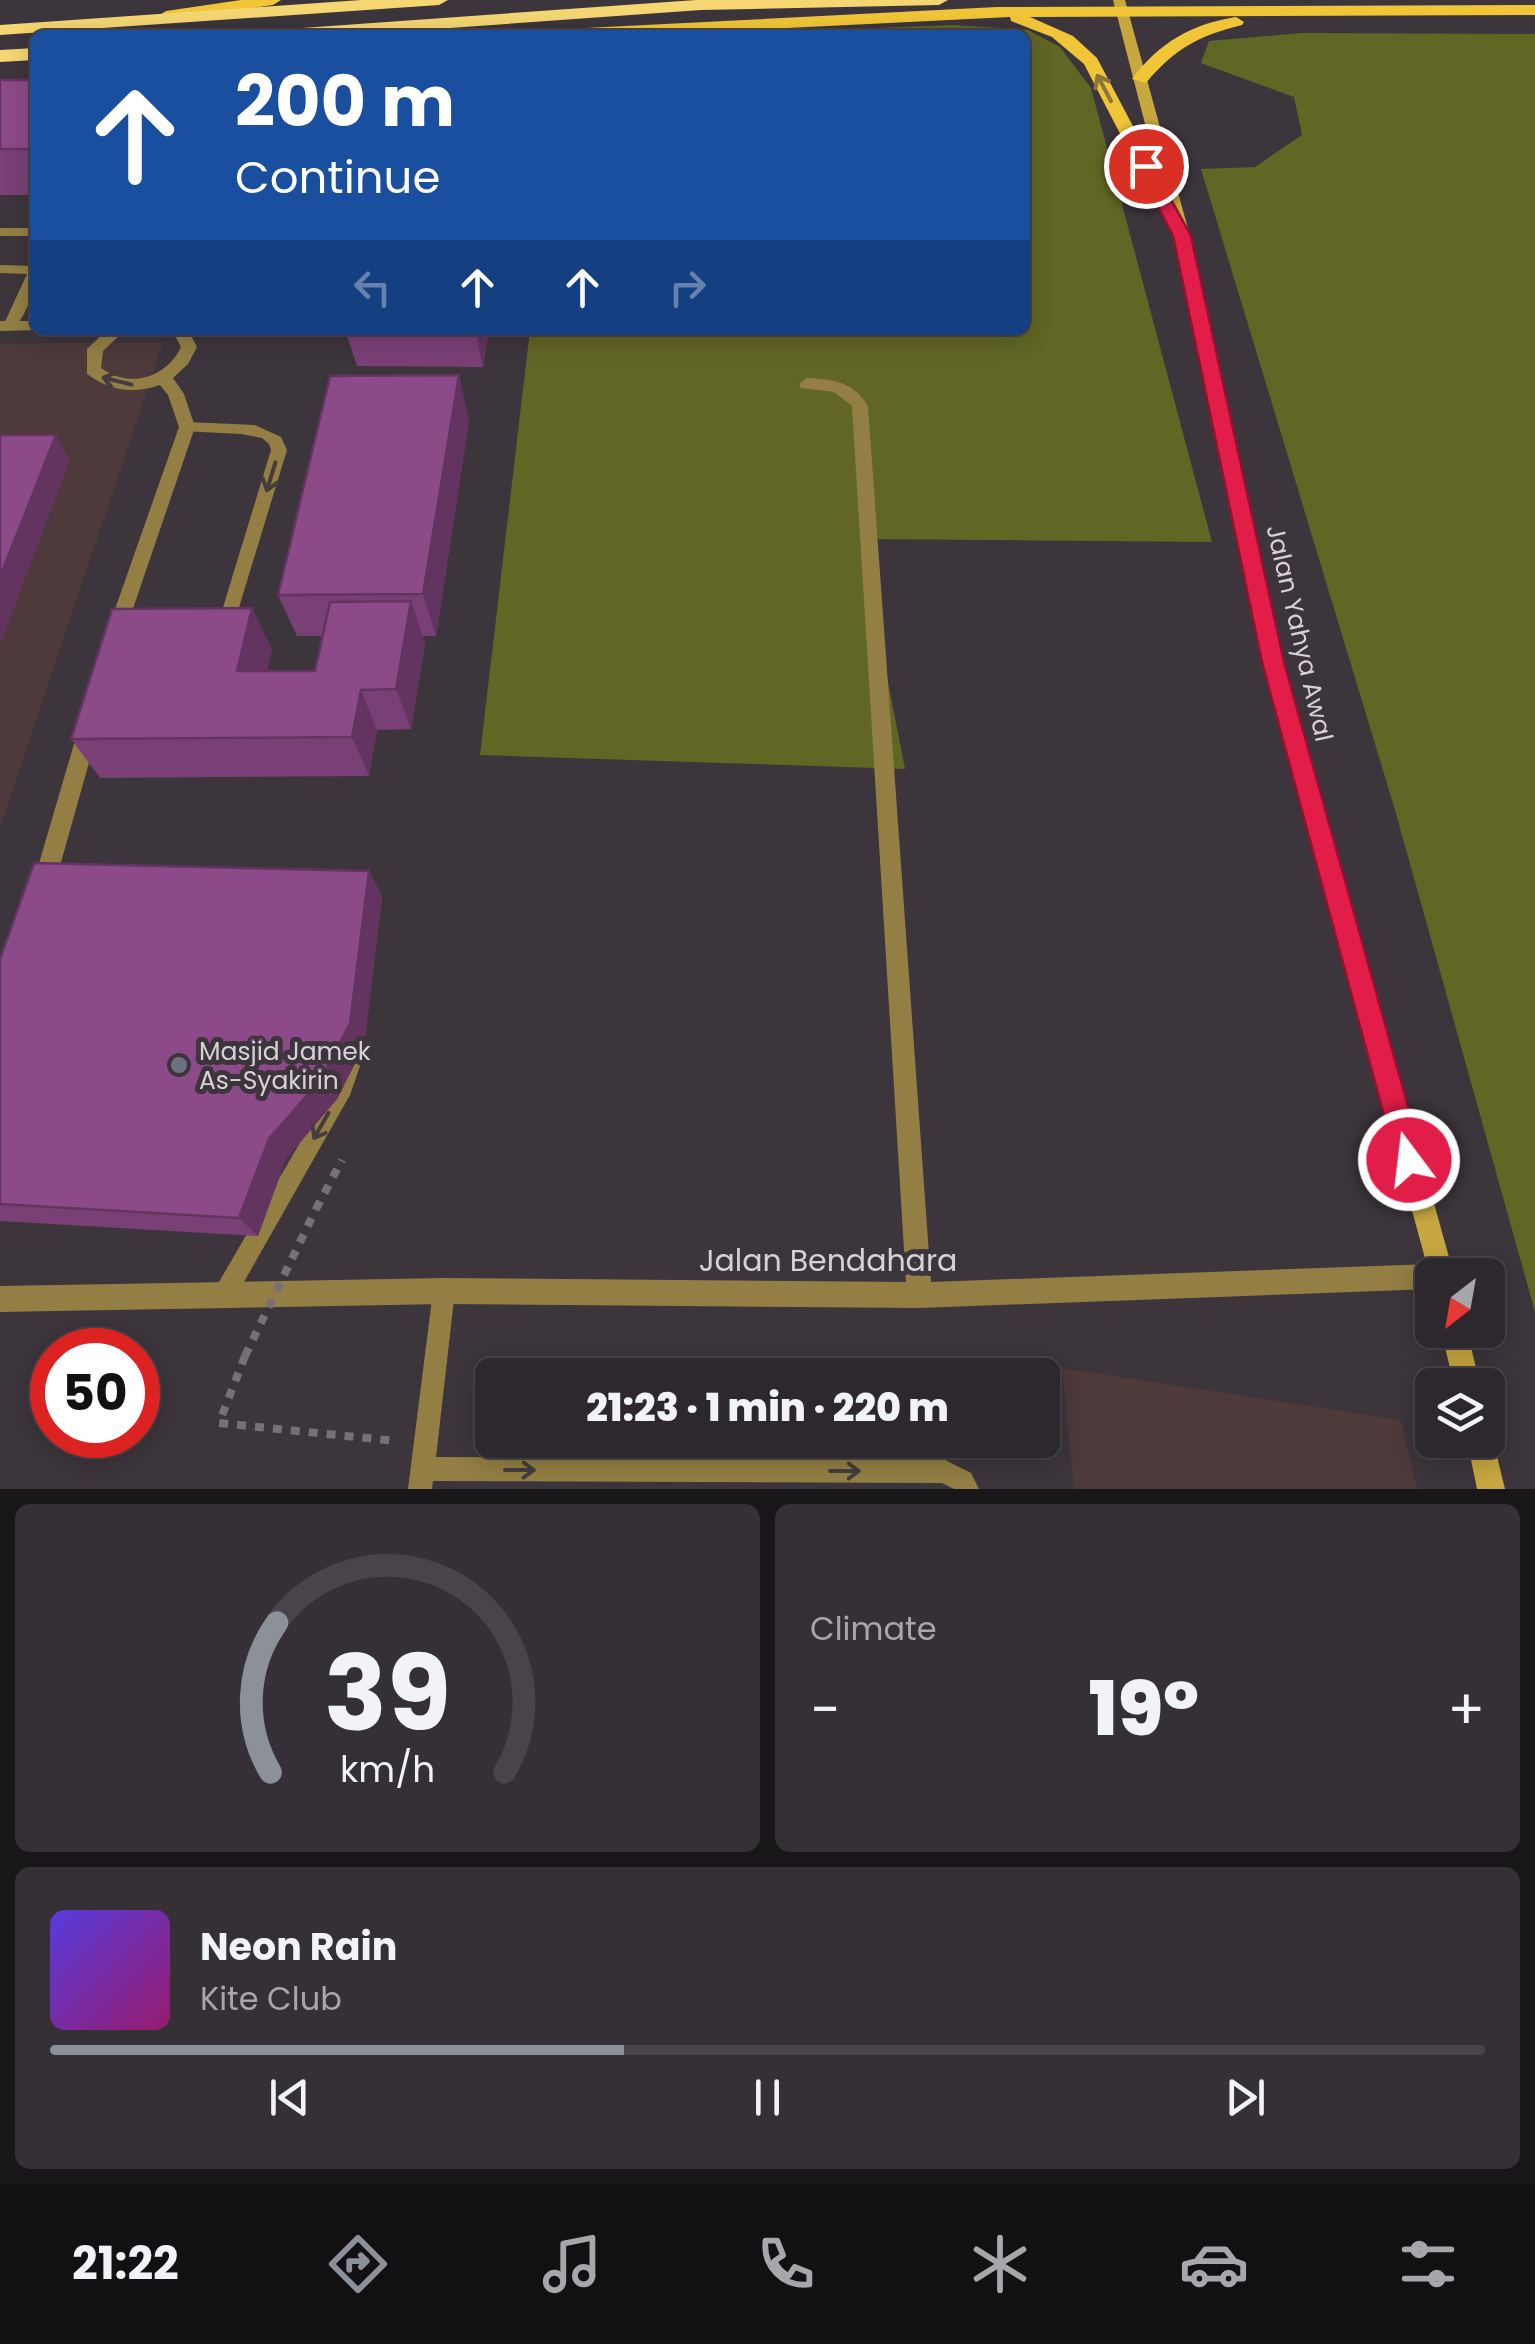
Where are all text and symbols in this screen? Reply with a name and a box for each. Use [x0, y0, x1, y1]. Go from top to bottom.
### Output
text: 200 m [235, 52, 455, 151]
icon: ahead [70, 70, 200, 200]
one-way arrow [1094, 73, 1113, 103]
pin [1104, 124, 1189, 209]
icon: arrive [1119, 139, 1174, 194]
text: Continue [235, 146, 440, 209]
icon: left [345, 260, 400, 315]
icon: ahead [450, 260, 505, 315]
icon: ahead [555, 260, 610, 315]
icon: right [660, 260, 715, 315]
one-way arrow [101, 371, 133, 389]
one-way arrow [261, 461, 279, 492]
street label: Jalan Yahya Awal [1258, 521, 1341, 745]
place label: Masjid Jamek As-Syakirin [199, 1034, 371, 1098]
marker: Masjid Jamek As-Syakirin [168, 1054, 190, 1076]
position arrow [1357, 1108, 1461, 1212]
one-way arrow [310, 1111, 330, 1140]
street label: Jalan Bendahara [699, 1239, 957, 1282]
north arrow [1415, 1258, 1505, 1348]
map controls [1415, 1258, 1505, 1458]
speed limit sign: 50 [30, 1328, 160, 1458]
button: layers [1415, 1368, 1505, 1458]
text: 21:23 · 1 min · 220 m [586, 1381, 949, 1434]
one-way arrow [502, 1460, 535, 1480]
one-way arrow [828, 1462, 860, 1480]
text: Climate [810, 1606, 937, 1651]
text: 39 [324, 1621, 451, 1766]
text: 19° [1089, 1656, 1199, 1761]
text: − [810, 1671, 840, 1748]
text: + [1447, 1671, 1485, 1748]
text: km/h [340, 1744, 435, 1795]
text: Neon Rain [200, 1920, 397, 1973]
text: Kite Club [200, 1976, 342, 2021]
icon: previous [262, 2070, 317, 2125]
icon: pause [740, 2070, 795, 2125]
icon: next [1218, 2070, 1273, 2125]
icon: directions [323, 2229, 393, 2299]
icon: music [537, 2229, 607, 2299]
icon: phone [751, 2229, 821, 2299]
icon: climate [965, 2229, 1035, 2299]
icon: car [1179, 2229, 1249, 2299]
icon: filters [1393, 2229, 1463, 2299]
text: 21:22 [72, 2232, 179, 2295]

